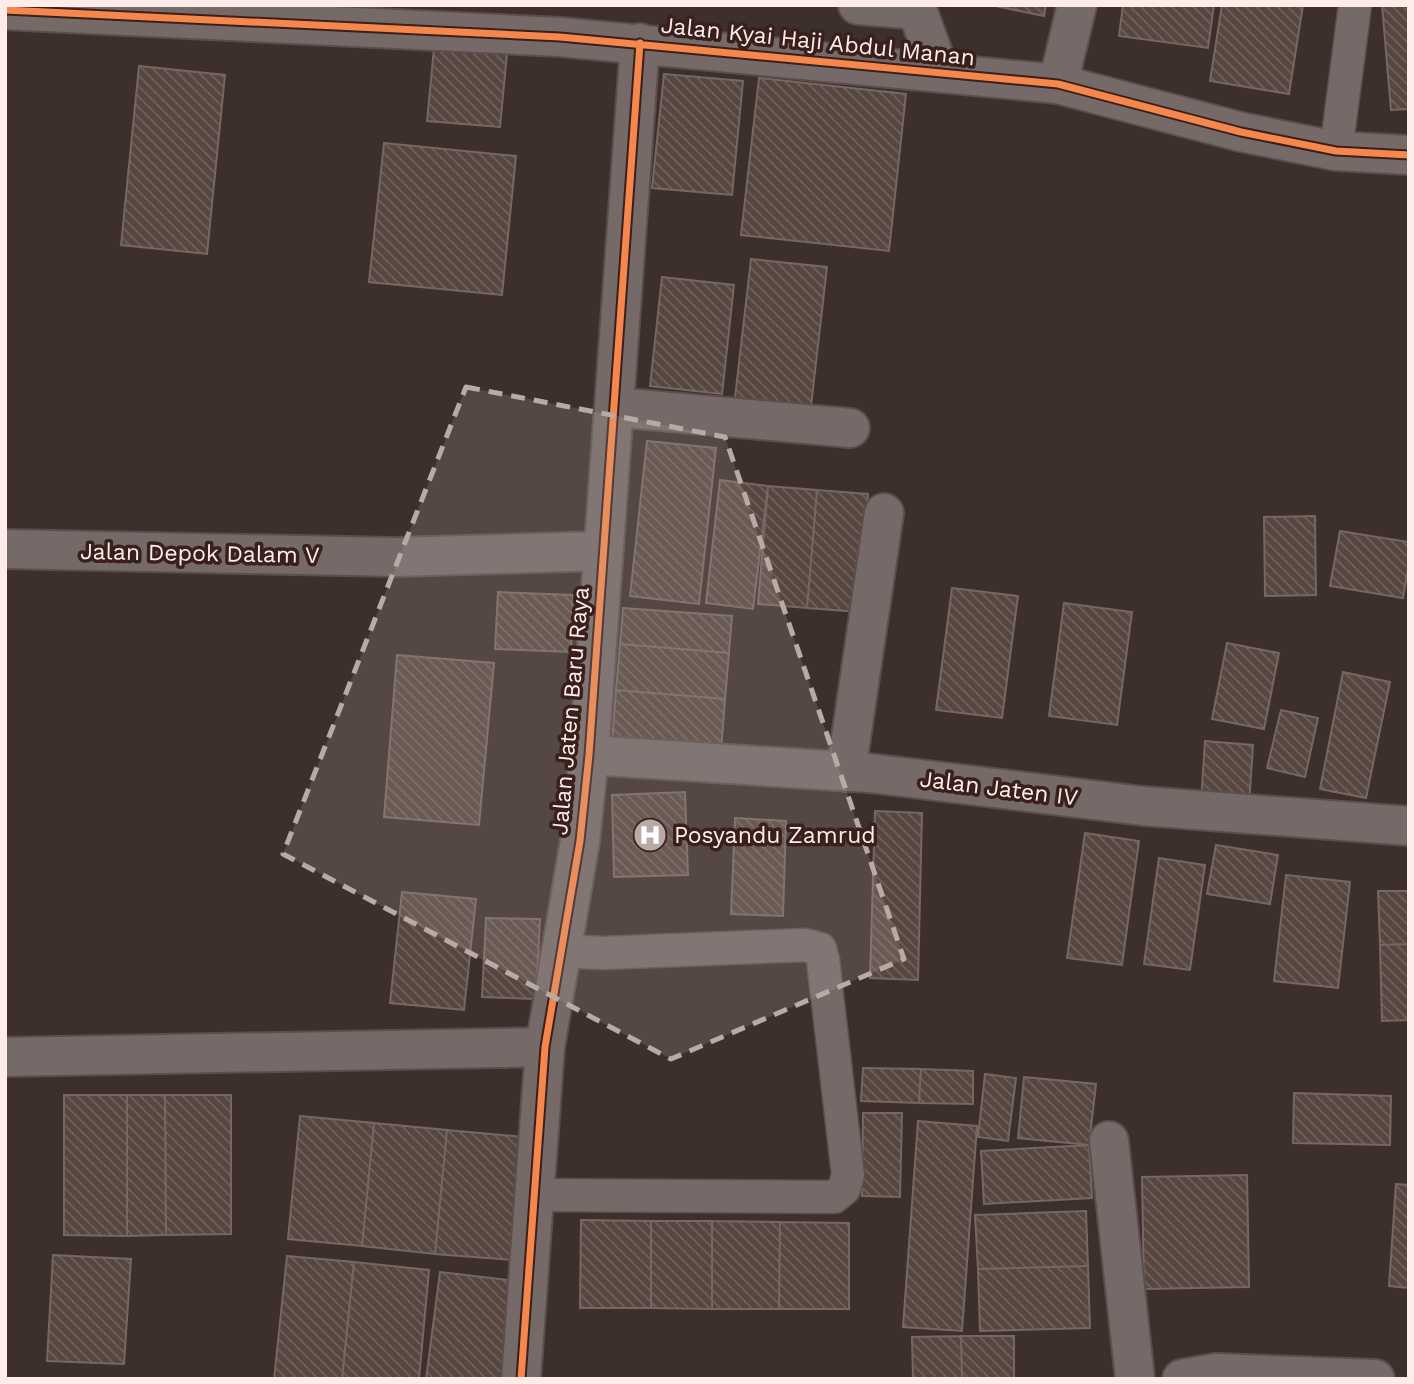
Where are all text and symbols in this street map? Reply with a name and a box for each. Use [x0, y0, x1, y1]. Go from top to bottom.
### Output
street label: Jalan Kyai Haji Abdul Manan [660, 12, 976, 71]
street label: Jalan Depok Dalam V [80, 538, 320, 569]
street label: Jalan Jaten Baru Raya [546, 586, 595, 836]
street label: Jalan Jaten IV [918, 765, 1080, 812]
hospital icon: Posyandu Zamrud [631, 816, 669, 854]
place label: Posyandu Zamrud [674, 822, 876, 849]

